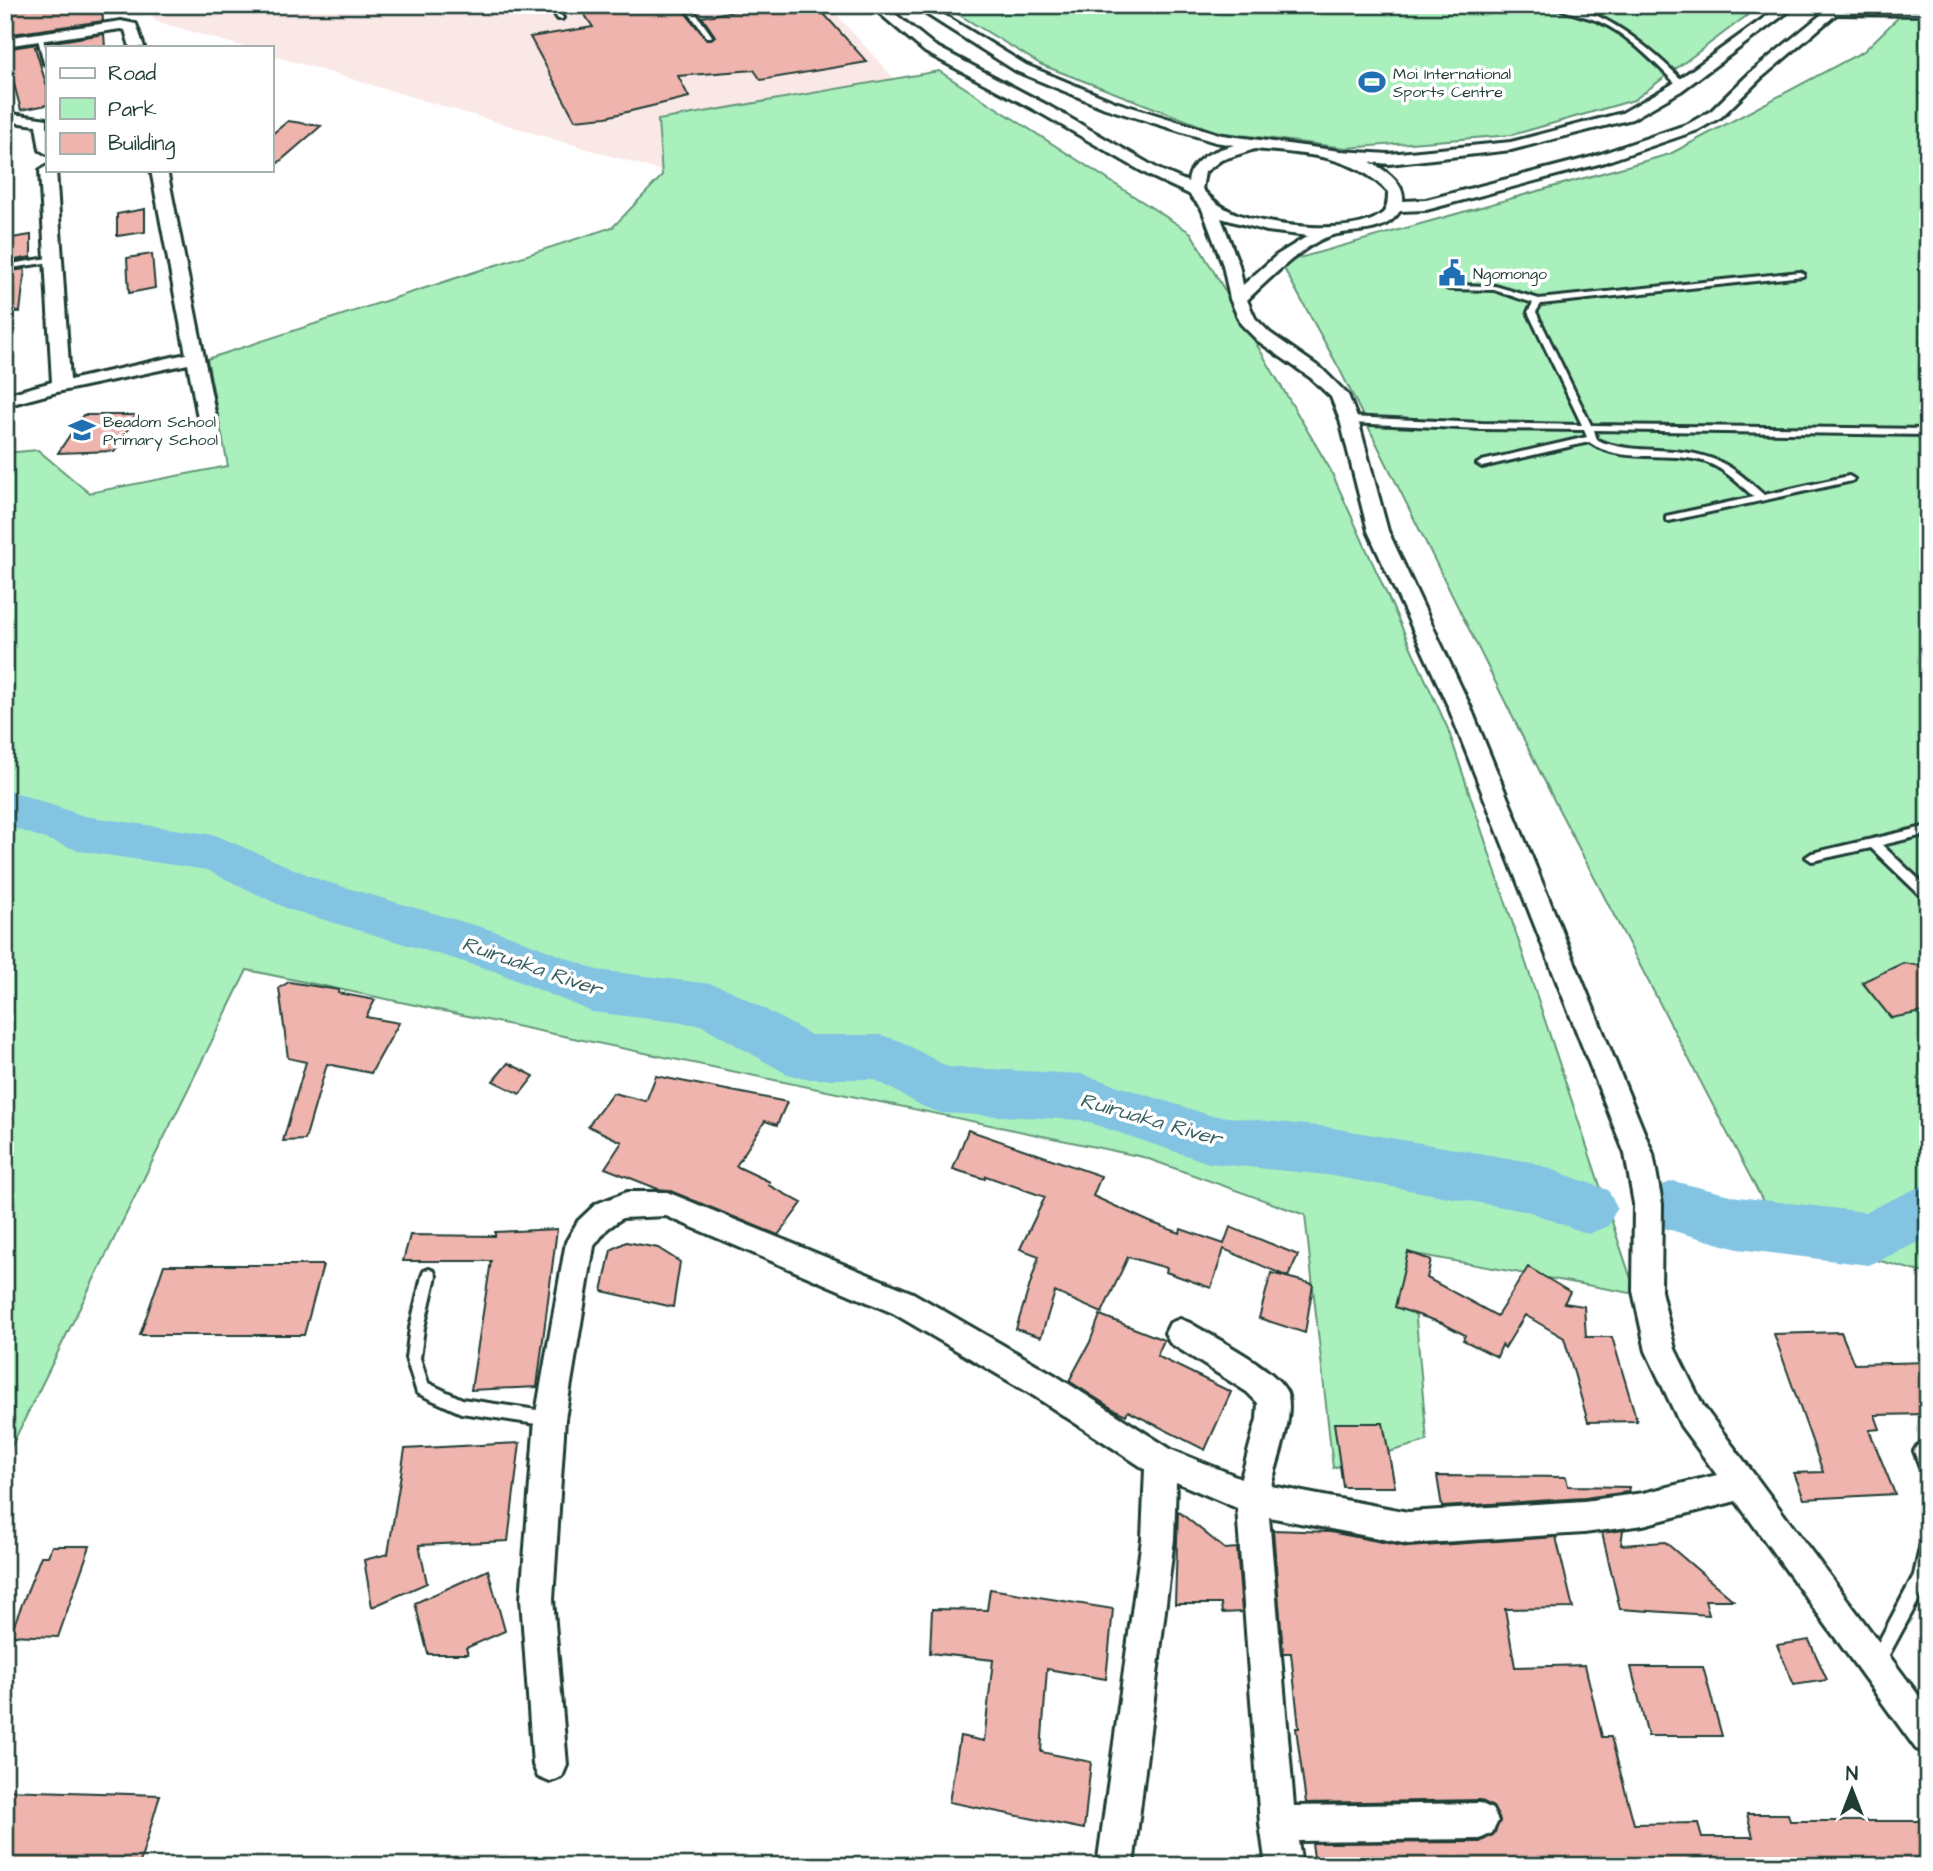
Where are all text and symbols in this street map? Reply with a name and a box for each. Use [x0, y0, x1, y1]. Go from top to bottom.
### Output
legend [46, 46, 273, 172]
text: Road [108, 59, 156, 88]
place label: Moi International Sports Centre [1393, 63, 1511, 103]
sports icon: Moi International Sports Centre [1357, 67, 1387, 97]
text: Park [108, 95, 157, 124]
text: Building [108, 129, 176, 160]
public building icon: Ngomongo [1437, 258, 1467, 288]
place label: Ngomongo [1473, 263, 1547, 286]
place label: Beadom School Primary School [103, 411, 218, 452]
school or university icon: Beadom School Primary School [67, 415, 97, 445]
water label: Ruiruaka River [458, 929, 608, 1005]
water label: Ruiruaka River [1077, 1085, 1227, 1154]
north arrow [1818, 1756, 1888, 1826]
text: N [1846, 1761, 1858, 1788]

